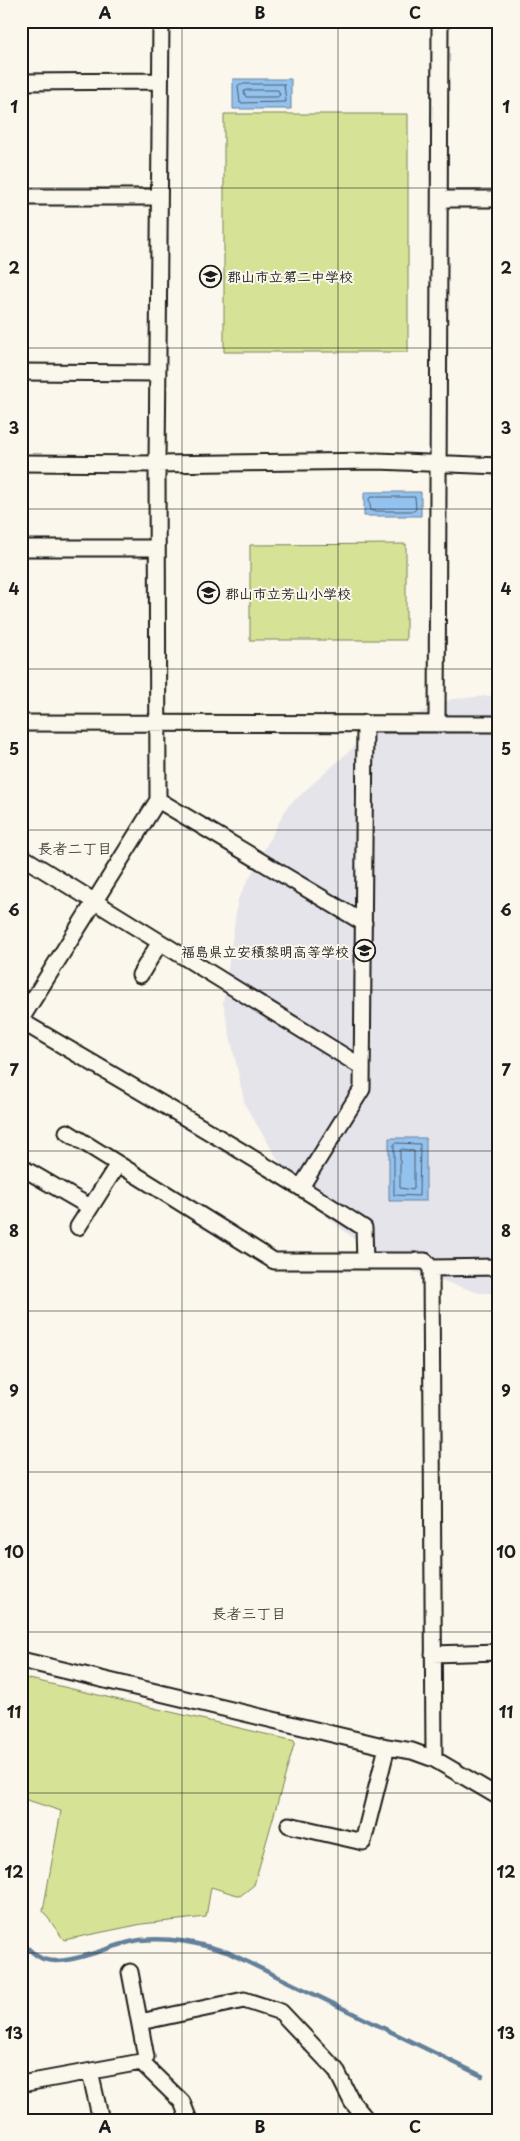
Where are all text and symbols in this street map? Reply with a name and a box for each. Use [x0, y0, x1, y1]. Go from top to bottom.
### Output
text: A [99, 0, 112, 24]
text: B [255, 0, 266, 24]
text: C [409, 0, 421, 24]
text: 1 [10, 94, 18, 118]
text: 1 [502, 94, 510, 118]
text: 2 [8, 255, 20, 279]
text: 2 [500, 255, 512, 279]
school or university icon: 郡山市立第二中学校 [199, 264, 223, 288]
place label: 郡山市立第二中学校 [227, 266, 353, 287]
text: 3 [9, 415, 19, 439]
text: 3 [501, 415, 511, 439]
text: 4 [9, 576, 20, 600]
text: 4 [501, 576, 512, 600]
school or university icon: 郡山市立芳山小学校 [197, 581, 221, 605]
place label: 郡山市立芳山小学校 [225, 583, 351, 604]
text: 5 [9, 736, 19, 760]
text: 5 [501, 736, 511, 760]
district label: 長者二丁目 [37, 836, 113, 859]
text: 6 [8, 897, 20, 921]
text: 6 [500, 897, 512, 921]
school or university icon: 福島県立安積黎明高等学校 [353, 939, 377, 963]
place label: 福島県立安積黎明高等学校 [181, 941, 349, 962]
text: 7 [9, 1057, 19, 1081]
text: 7 [501, 1057, 511, 1081]
text: 8 [9, 1218, 19, 1242]
text: 8 [501, 1218, 511, 1242]
text: 9 [9, 1378, 19, 1402]
text: 9 [501, 1378, 511, 1402]
text: 10 [4, 1539, 24, 1563]
text: 10 [496, 1539, 516, 1563]
district label: 長者三丁目 [211, 1601, 287, 1624]
text: 11 [7, 1699, 21, 1723]
text: 11 [499, 1699, 513, 1723]
text: 12 [5, 1859, 23, 1883]
text: 12 [497, 1859, 515, 1883]
text: 13 [5, 2020, 23, 2044]
text: 13 [497, 2020, 515, 2044]
text: A [99, 2114, 112, 2138]
text: B [255, 2114, 266, 2138]
text: C [409, 2114, 421, 2138]

